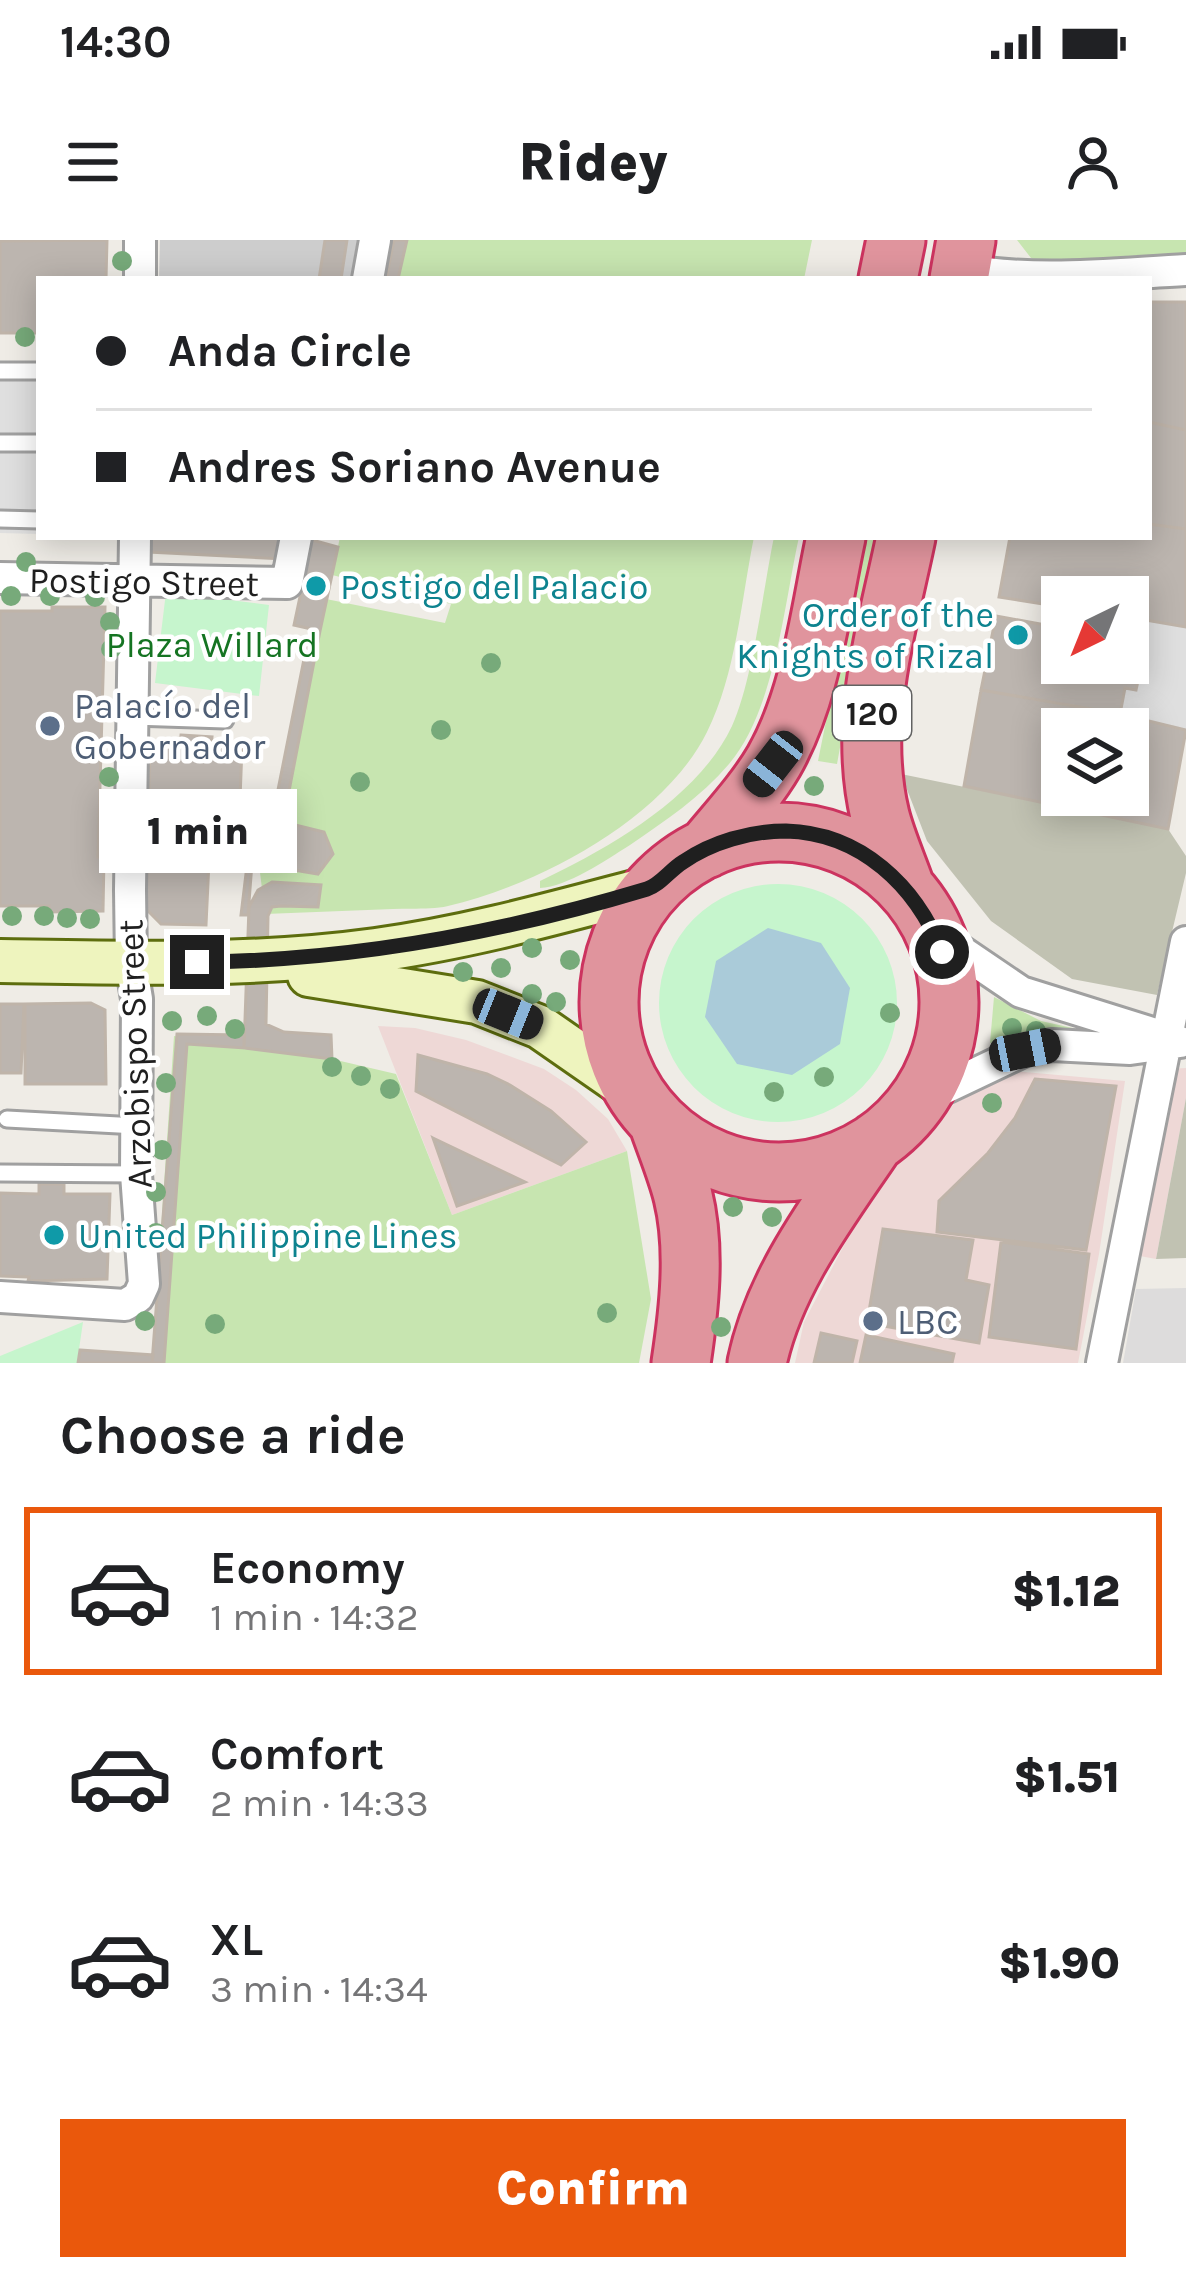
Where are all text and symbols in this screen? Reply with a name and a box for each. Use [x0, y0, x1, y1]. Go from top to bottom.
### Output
text: 14:30 [60, 16, 171, 68]
icon: menu [60, 129, 126, 195]
icon: person [1060, 129, 1126, 195]
text: Ridey [518, 130, 668, 194]
text: Anda Circle [168, 325, 412, 377]
text: Andres Soriano Avenue [168, 441, 661, 493]
street label: Postigo Street [29, 559, 259, 605]
place label: Postigo del Palacio [340, 566, 648, 608]
marker: Postigo del Palacio [303, 573, 329, 599]
north arrow [1041, 576, 1149, 684]
map controls [1041, 576, 1149, 816]
place label: Order of the Knights of Rizal [736, 594, 994, 677]
marker: Order of the Knights of Rizal [1005, 622, 1031, 648]
park label: Plaza Willard [106, 624, 318, 666]
place label: Palacío del Gobernador [74, 685, 266, 768]
road number: 120 [833, 686, 911, 740]
button: layers [1041, 708, 1149, 816]
marker: Palacío del Gobernador [37, 713, 63, 739]
car [737, 725, 809, 803]
callout: 1 min [98, 788, 296, 872]
text: 1 min [147, 808, 249, 854]
street label: Arzobispo Street [109, 919, 161, 1189]
route start [915, 925, 969, 979]
route end [170, 935, 224, 989]
car [468, 984, 548, 1044]
car [986, 1025, 1064, 1075]
place label: United Philippine Lines [78, 1215, 457, 1257]
marker: United Philippine Lines [41, 1222, 67, 1248]
place label: LBC [897, 1301, 958, 1343]
marker: LBC [860, 1308, 886, 1334]
text: Choose a ride [60, 1403, 406, 1467]
icon: car [66, 1537, 174, 1645]
text: Economy [210, 1542, 405, 1594]
text: $1.12 [1012, 1565, 1120, 1617]
text: 1 min · 14:32 [210, 1594, 419, 1640]
icon: car [66, 1723, 174, 1831]
text: Comfort [210, 1728, 384, 1780]
text: $1.51 [1013, 1751, 1120, 1803]
text: 2 min · 14:33 [210, 1780, 429, 1826]
icon: car [66, 1909, 174, 2017]
text: XL [210, 1914, 263, 1966]
text: $1.90 [998, 1937, 1120, 1989]
text: 3 min · 14:34 [210, 1966, 428, 2012]
button: Confirm [60, 2119, 1126, 2257]

